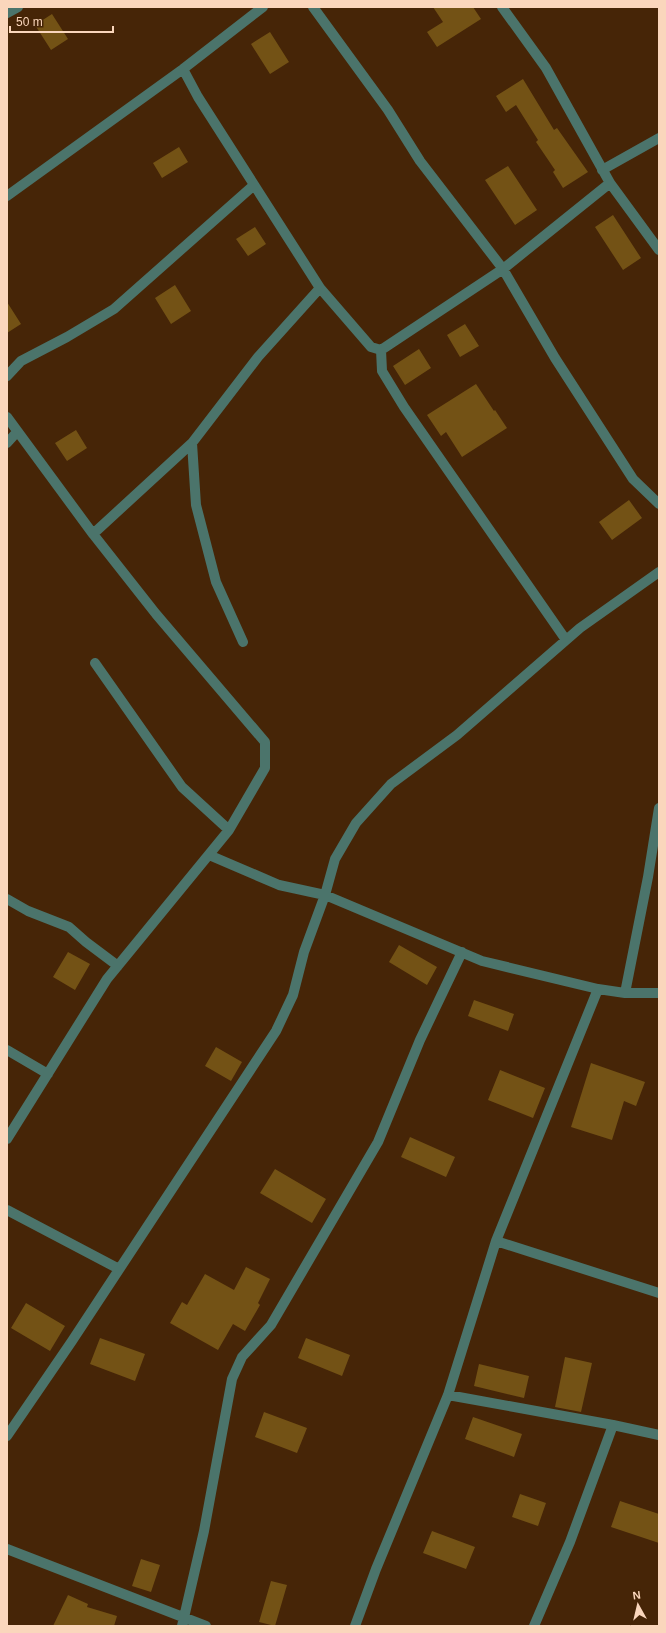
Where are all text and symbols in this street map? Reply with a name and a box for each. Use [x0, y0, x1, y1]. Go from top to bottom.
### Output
scale bar [10, 8, 113, 34]
text: 50 m [16, 15, 43, 29]
north arrow [618, 1585, 658, 1625]
text: N [632, 1589, 641, 1602]

